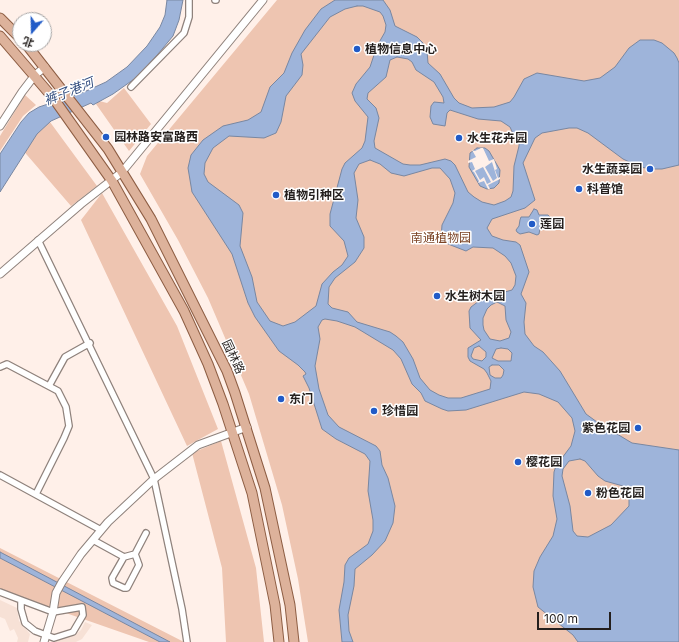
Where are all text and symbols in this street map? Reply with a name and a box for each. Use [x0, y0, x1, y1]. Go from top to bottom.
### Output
north arrow [12, 12, 52, 52]
text: 北 [21, 34, 36, 51]
place label: 植物信息中心 [365, 42, 437, 56]
marker: 植物信息中心 [352, 44, 362, 54]
water label: 裤子港河 [42, 75, 96, 109]
place label: 园林路安富路西 [114, 130, 198, 144]
place label: 水生花卉园 [467, 131, 527, 145]
marker: 园林路安富路西 [101, 132, 111, 142]
marker: 水生花卉园 [454, 133, 464, 143]
place label: 水生蔬菜园 [582, 162, 642, 176]
marker: 水生蔬菜园 [645, 164, 655, 174]
place label: 科普馆 [587, 182, 623, 196]
marker: 科普馆 [574, 184, 584, 194]
place label: 植物引种区 [284, 188, 344, 202]
marker: 植物引种区 [271, 190, 281, 200]
place label: 莲园 [540, 217, 564, 231]
marker: 莲园 [527, 219, 537, 229]
park label: 南通植物园 [411, 231, 471, 245]
place label: 水生树木园 [445, 289, 505, 303]
marker: 水生树木园 [432, 291, 442, 301]
street label: 园林路 [219, 338, 247, 376]
place label: 东门 [289, 392, 313, 406]
marker: 东门 [276, 394, 286, 404]
place label: 珍惜园 [382, 404, 418, 418]
marker: 珍惜园 [369, 406, 379, 416]
place label: 紫色花园 [582, 421, 630, 435]
marker: 紫色花园 [633, 423, 643, 433]
place label: 樱花园 [526, 455, 562, 469]
marker: 樱花园 [513, 457, 523, 467]
place label: 粉色花园 [596, 486, 644, 500]
marker: 粉色花园 [583, 488, 593, 498]
scale bar [539, 604, 613, 630]
text: 100 m [544, 611, 578, 626]

